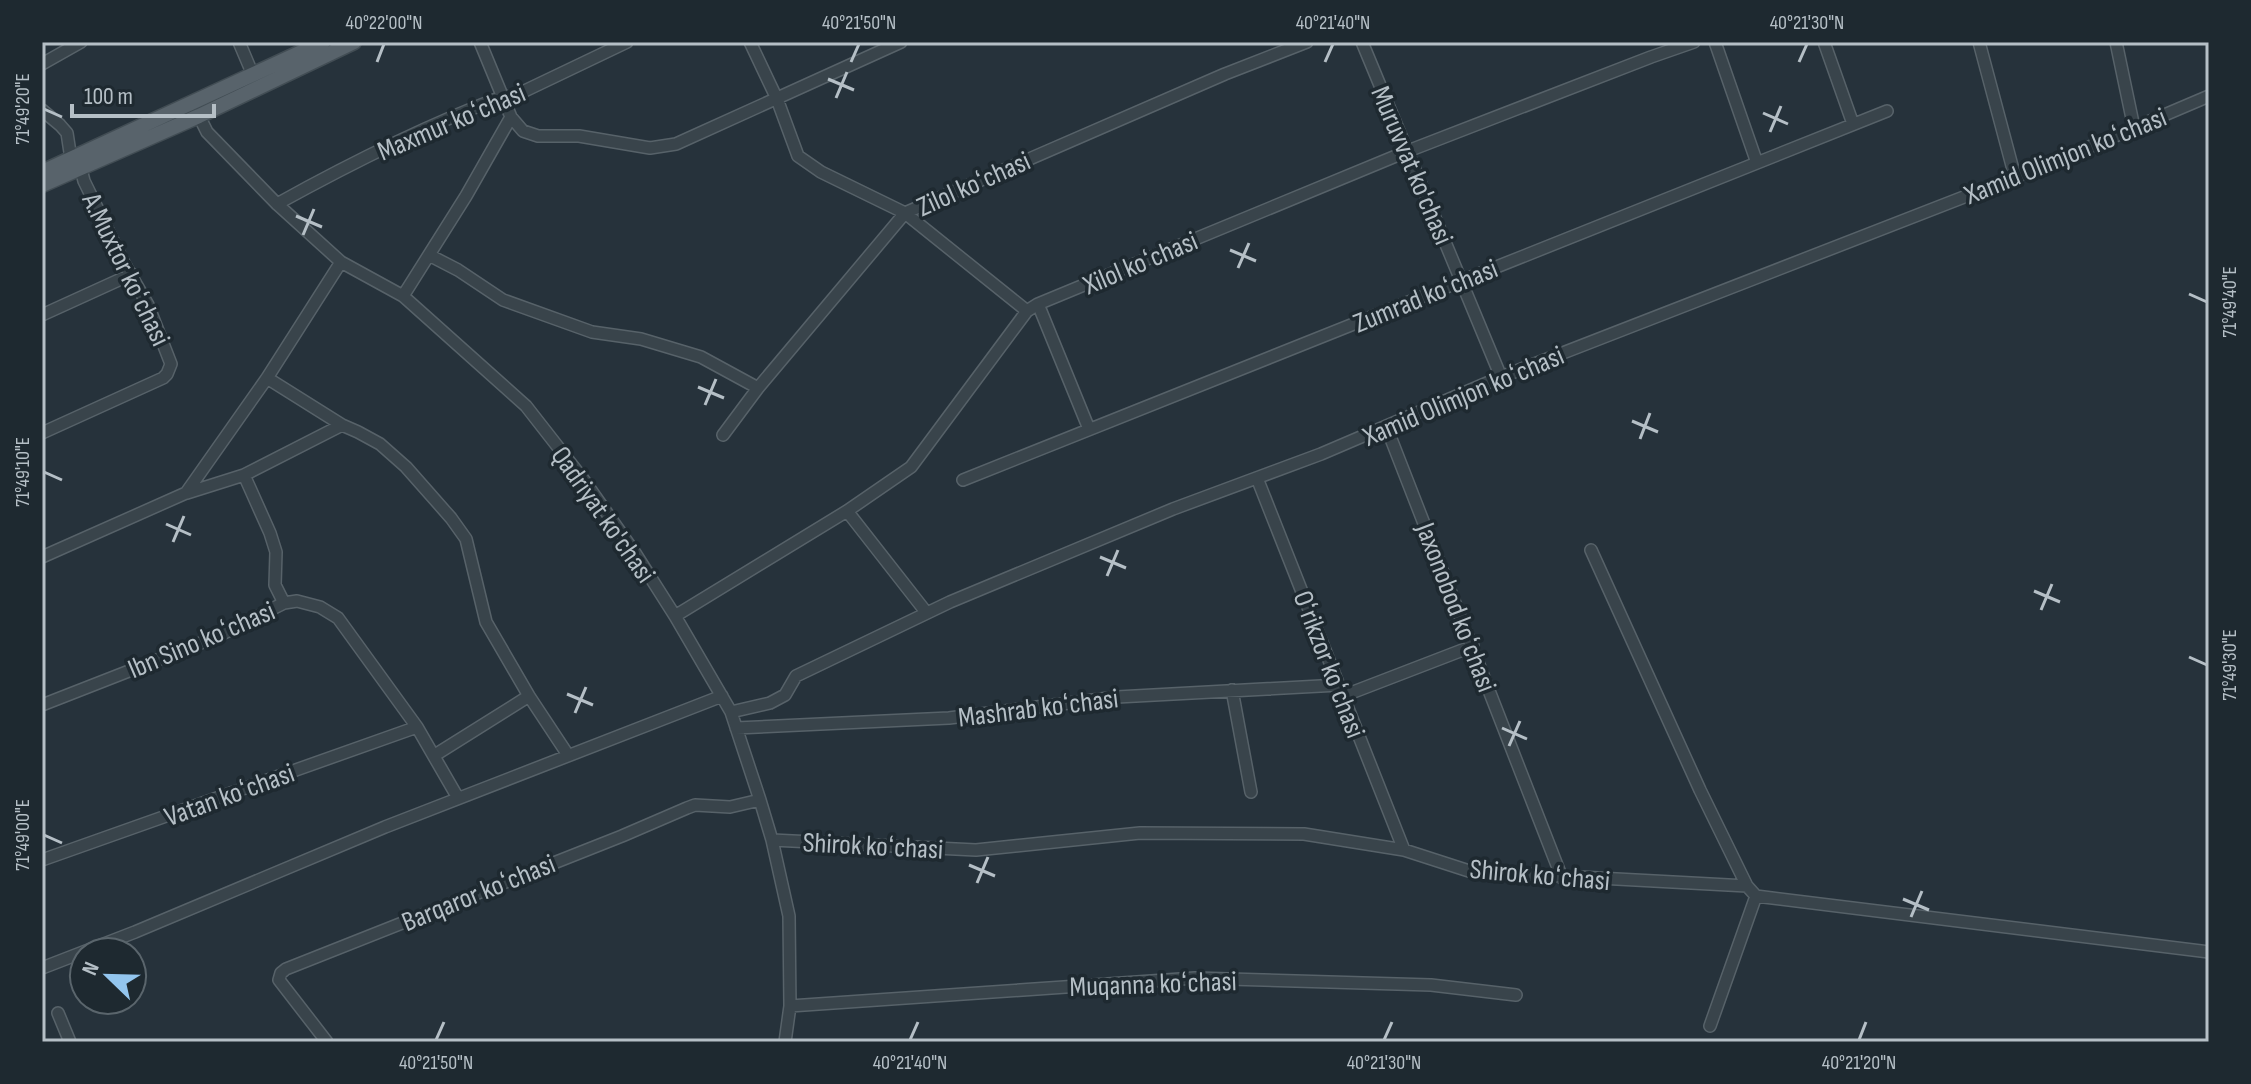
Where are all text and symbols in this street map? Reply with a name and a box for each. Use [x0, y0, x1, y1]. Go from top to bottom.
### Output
text: 40°22'00"N [346, 11, 422, 35]
text: 40°21'50"N [822, 11, 896, 35]
text: 40°21'40"N [1296, 11, 1370, 35]
text: 40°21'30"N [1770, 11, 1844, 35]
scale bar [72, 68, 214, 118]
text: 71°49'20"E [11, 73, 35, 145]
street label: Maxmur koʻchasi [373, 76, 530, 168]
text: 100 m [84, 82, 133, 111]
street label: Muruvvat ko'chasi [1363, 82, 1460, 250]
street label: Xamid Olimjon koʻchasi [1959, 101, 2171, 212]
street label: Zilol koʻchasi [912, 145, 1035, 224]
street label: A.Muxtor koʻchasi [74, 187, 177, 351]
street label: Xilol koʻchasi [1078, 225, 1203, 303]
street label: Zumrad koʻchasi [1349, 252, 1503, 340]
text: 71°49'40"E [2218, 266, 2242, 338]
street label: Xamid Olimjon koʻchasi [1357, 339, 1569, 454]
text: 71°49'10"E [11, 437, 35, 507]
street label: Qadriyat ko'chasi [544, 440, 662, 589]
street label: Jaxonobod koʻchasi [1408, 517, 1503, 697]
street label: Oʻrikzor koʻchasi [1285, 586, 1372, 743]
street label: Ibn Sino koʻchasi [123, 595, 280, 686]
text: 71°49'30"E [2218, 629, 2242, 701]
street label: Mashrab koʻchasi [956, 682, 1120, 735]
street label: Vatan koʻchasi [160, 757, 299, 834]
text: 71°49'00"E [11, 799, 35, 871]
street label: Shirok koʻchasi [802, 826, 944, 867]
street label: Barqaror koʻchasi [397, 848, 560, 939]
street label: Shirok koʻchasi [1468, 853, 1611, 898]
north arrow [68, 936, 148, 1016]
text: N [76, 958, 106, 979]
street label: Muqanna koʻchasi [1069, 965, 1237, 1004]
text: 40°21'50"N [399, 1051, 473, 1075]
text: 40°21'40"N [873, 1051, 947, 1075]
text: 40°21'30"N [1347, 1051, 1421, 1075]
text: 40°21'20"N [1822, 1051, 1896, 1075]

